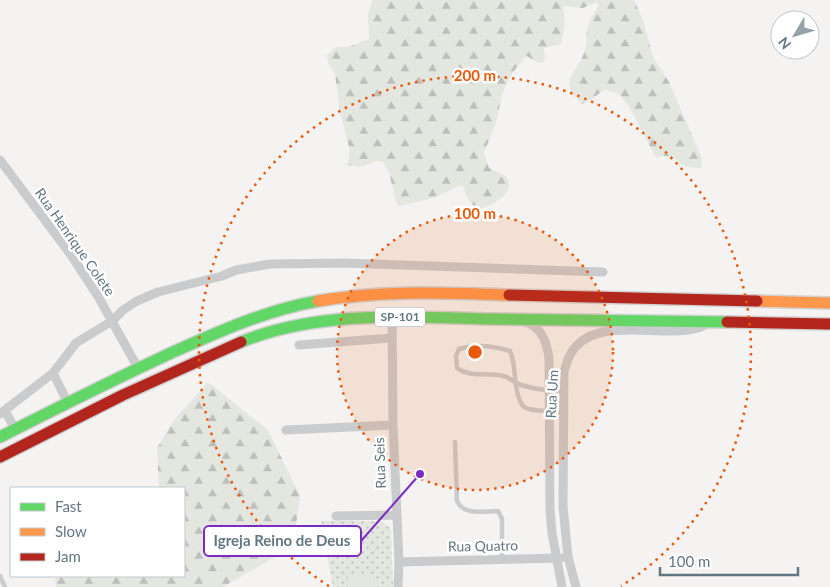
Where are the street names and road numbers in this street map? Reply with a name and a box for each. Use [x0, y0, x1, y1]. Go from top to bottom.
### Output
street label: Rua Henrique Colete [32, 185, 119, 299]
road number: SP-101 [375, 308, 425, 326]
street label: Rua Um [542, 369, 561, 419]
street label: Rua Seis [370, 437, 389, 489]
street label: Rua Quatro [448, 536, 518, 555]

